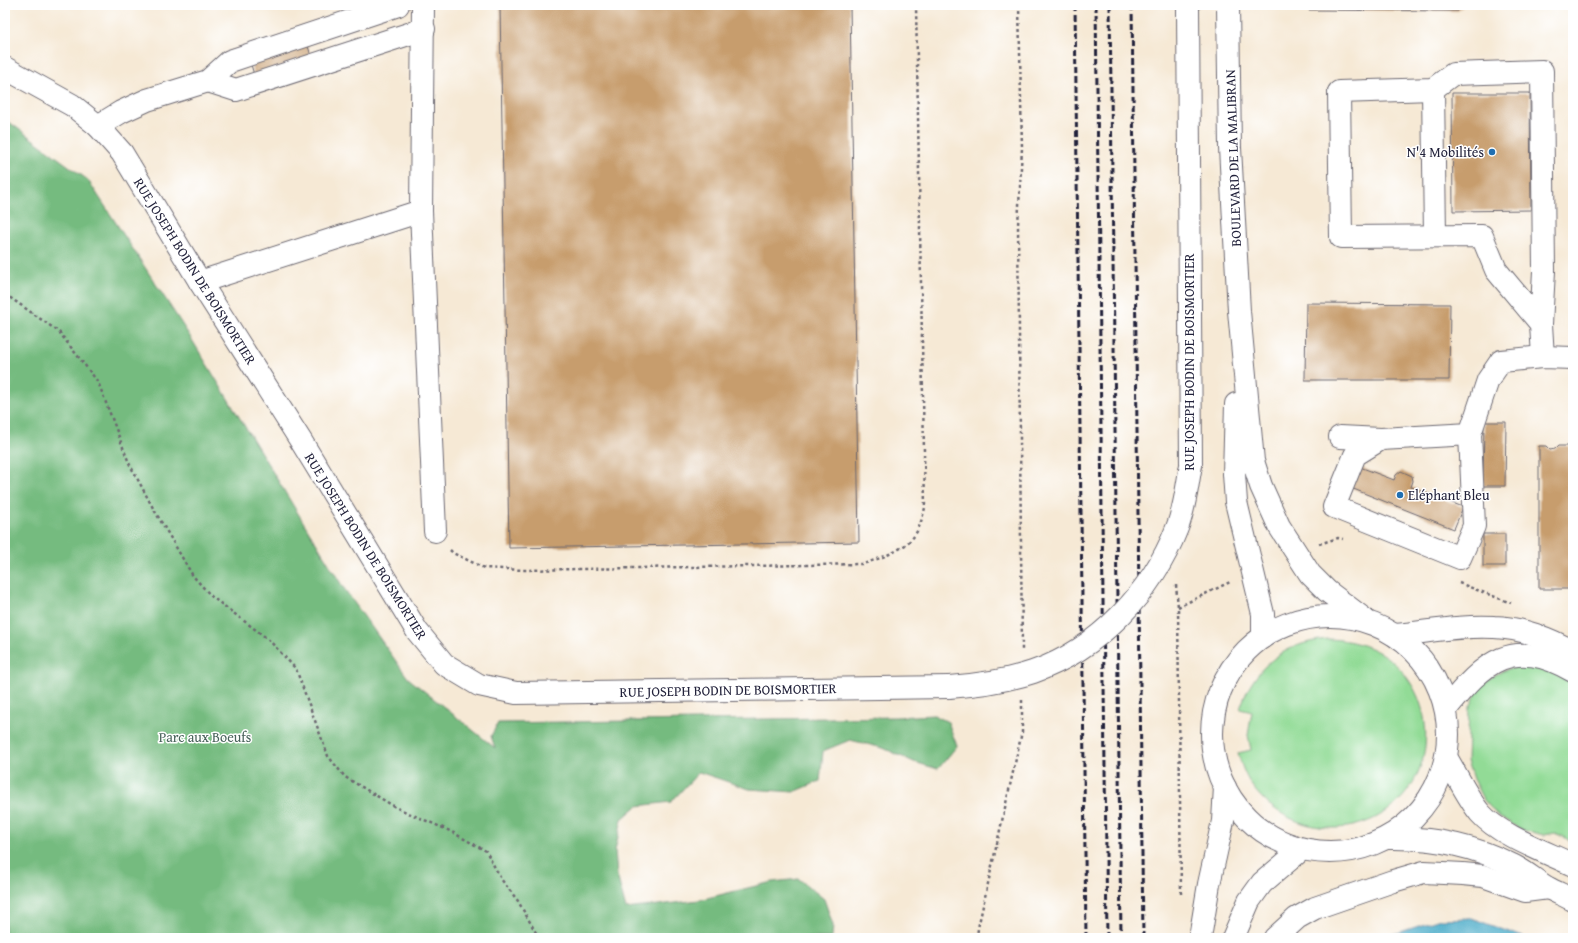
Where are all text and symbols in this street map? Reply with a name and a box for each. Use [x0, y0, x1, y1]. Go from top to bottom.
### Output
street label: BOULEVARD DE LA MALIBRAN [1220, 69, 1246, 247]
place label: N'4 Mobilités [1407, 142, 1484, 162]
marker: N'4 Mobilités [1487, 147, 1497, 157]
street label: RUE JOSEPH BODIN DE BOISMORTIER [129, 174, 261, 369]
street label: RUE JOSEPH BODIN DE BOISMORTIER [1179, 253, 1199, 470]
street label: RUE JOSEPH BODIN DE BOISMORTIER [300, 449, 432, 644]
place label: Eléphant Bleu [1408, 485, 1490, 505]
marker: Eléphant Bleu [1395, 490, 1405, 500]
street label: RUE JOSEPH BODIN DE BOISMORTIER [619, 678, 838, 702]
park label: Parc aux Boeufs [159, 727, 251, 747]

